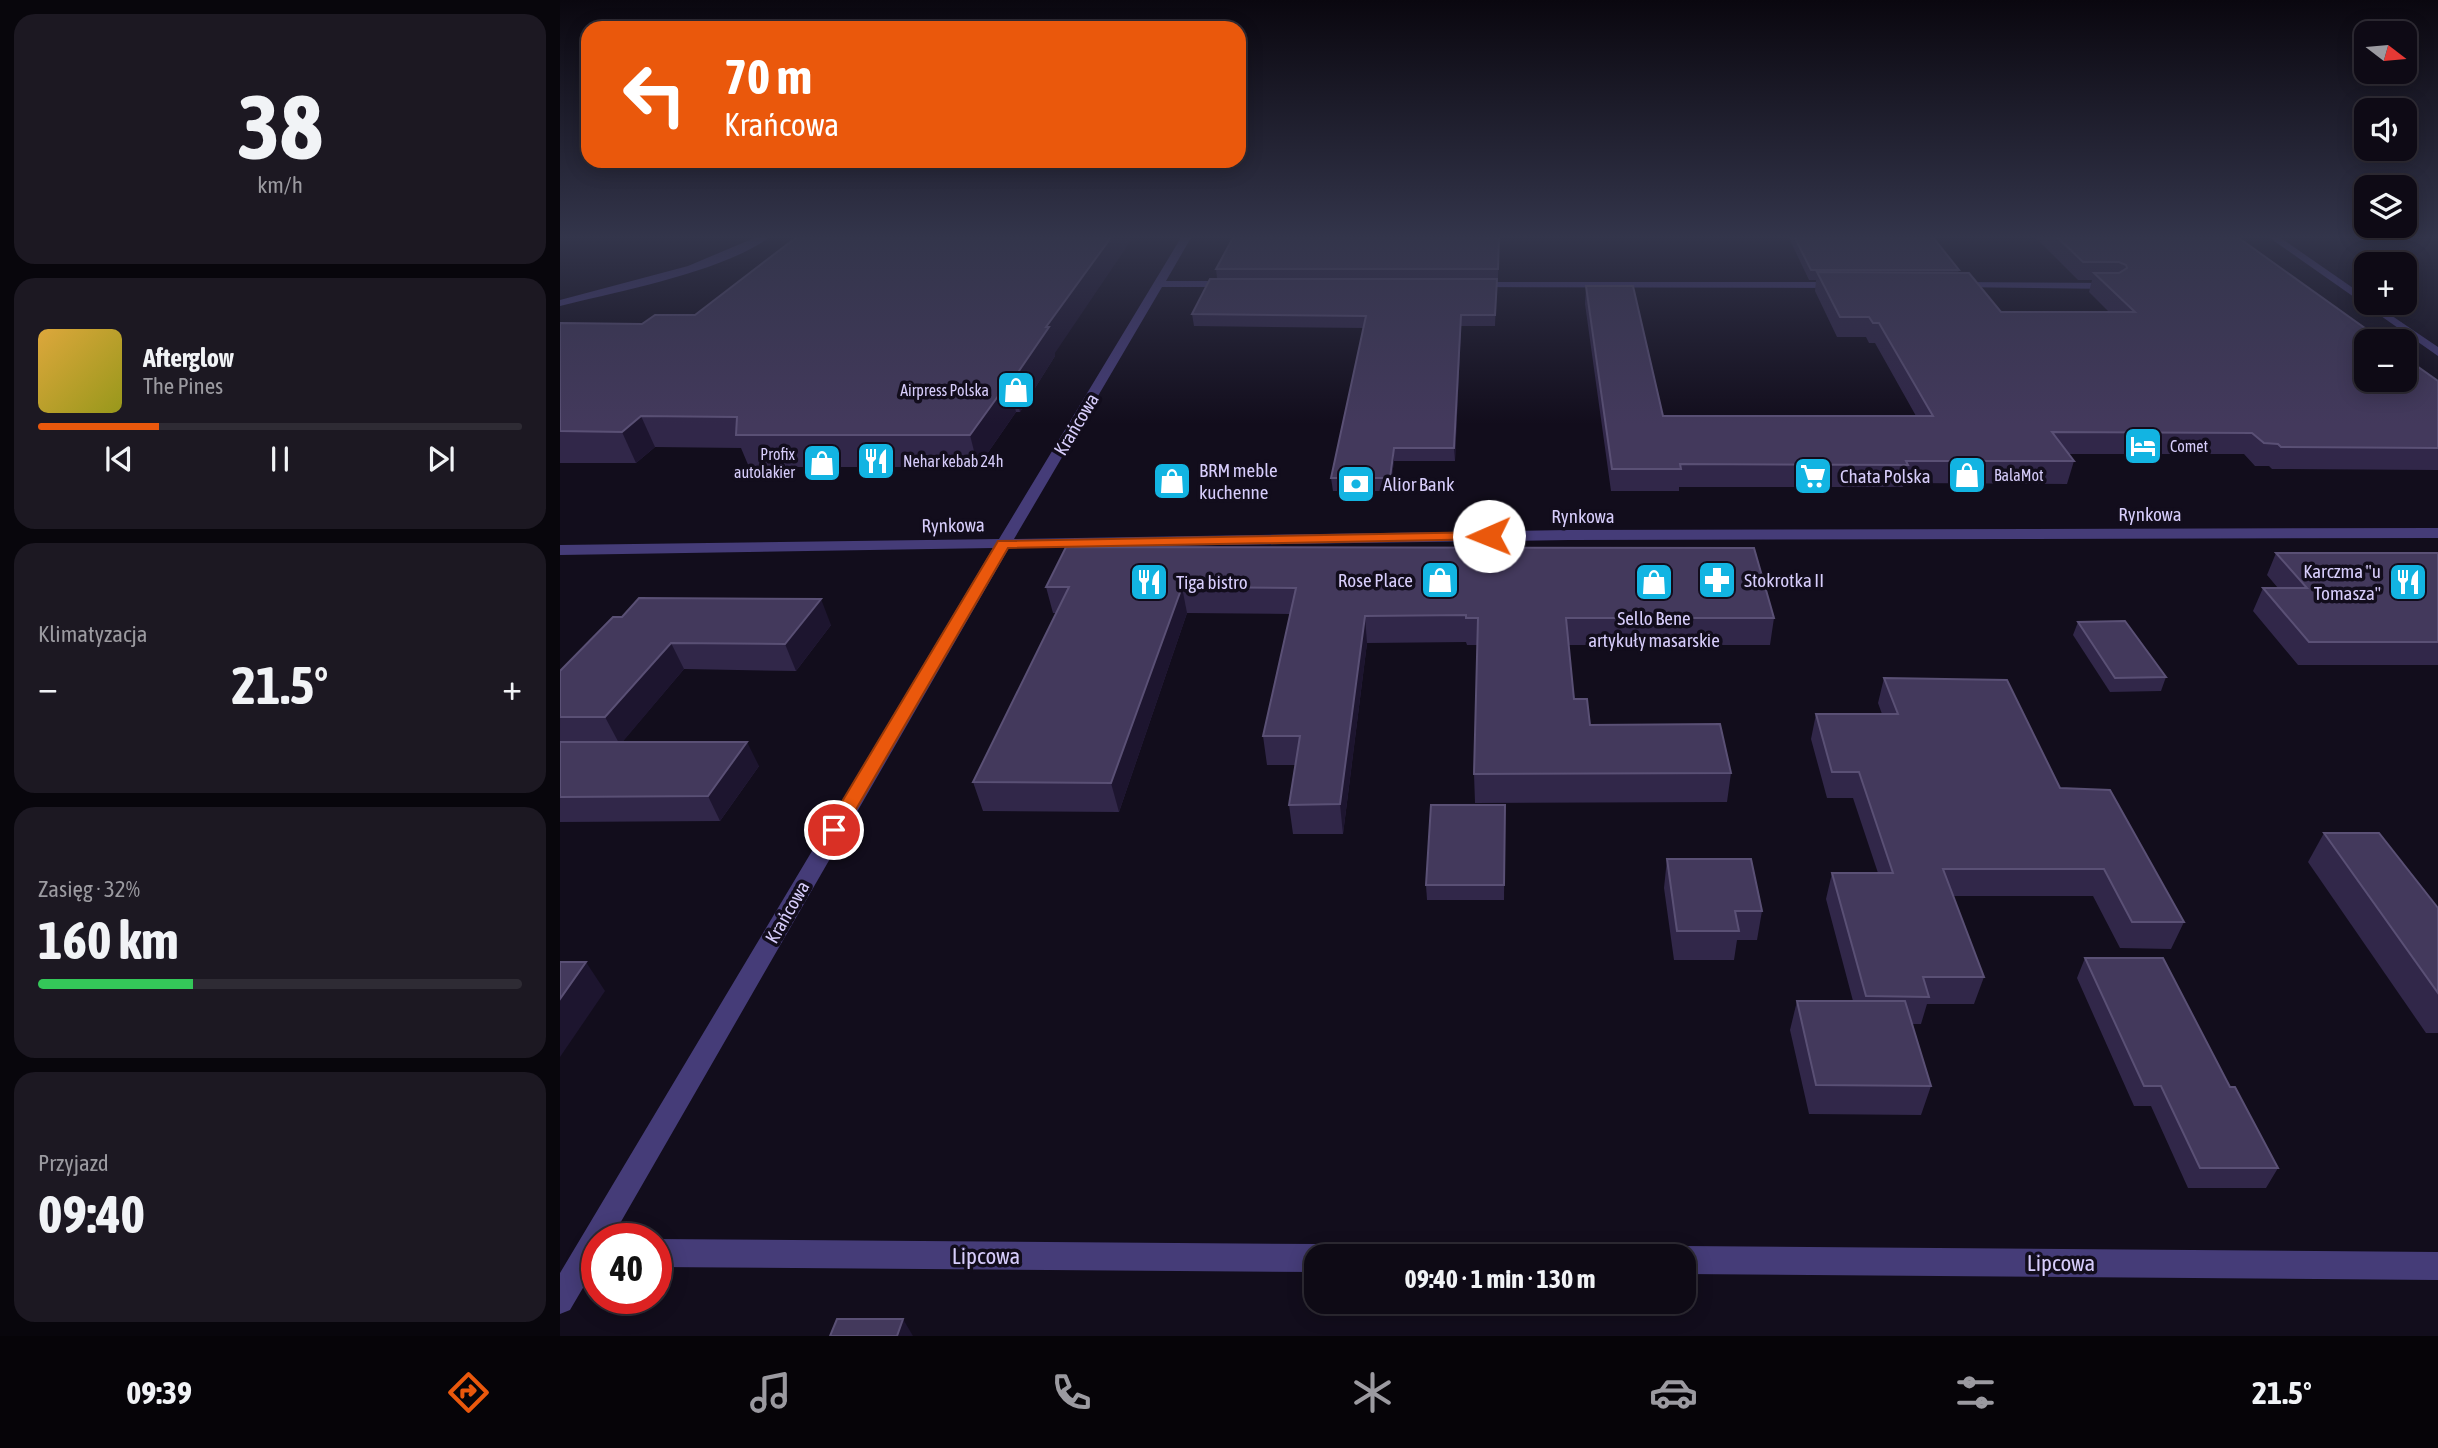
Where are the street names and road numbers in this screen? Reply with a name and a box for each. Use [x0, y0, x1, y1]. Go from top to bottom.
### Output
street label: Krańcowa [1049, 389, 1103, 459]
street label: Rynkowa [2118, 503, 2182, 525]
street label: Rynkowa [1551, 505, 1615, 527]
street label: Rynkowa [921, 513, 985, 537]
street label: Krańcowa [760, 877, 814, 947]
street label: Lipcowa [952, 1243, 1020, 1269]
street label: Lipcowa [2027, 1250, 2095, 1276]

